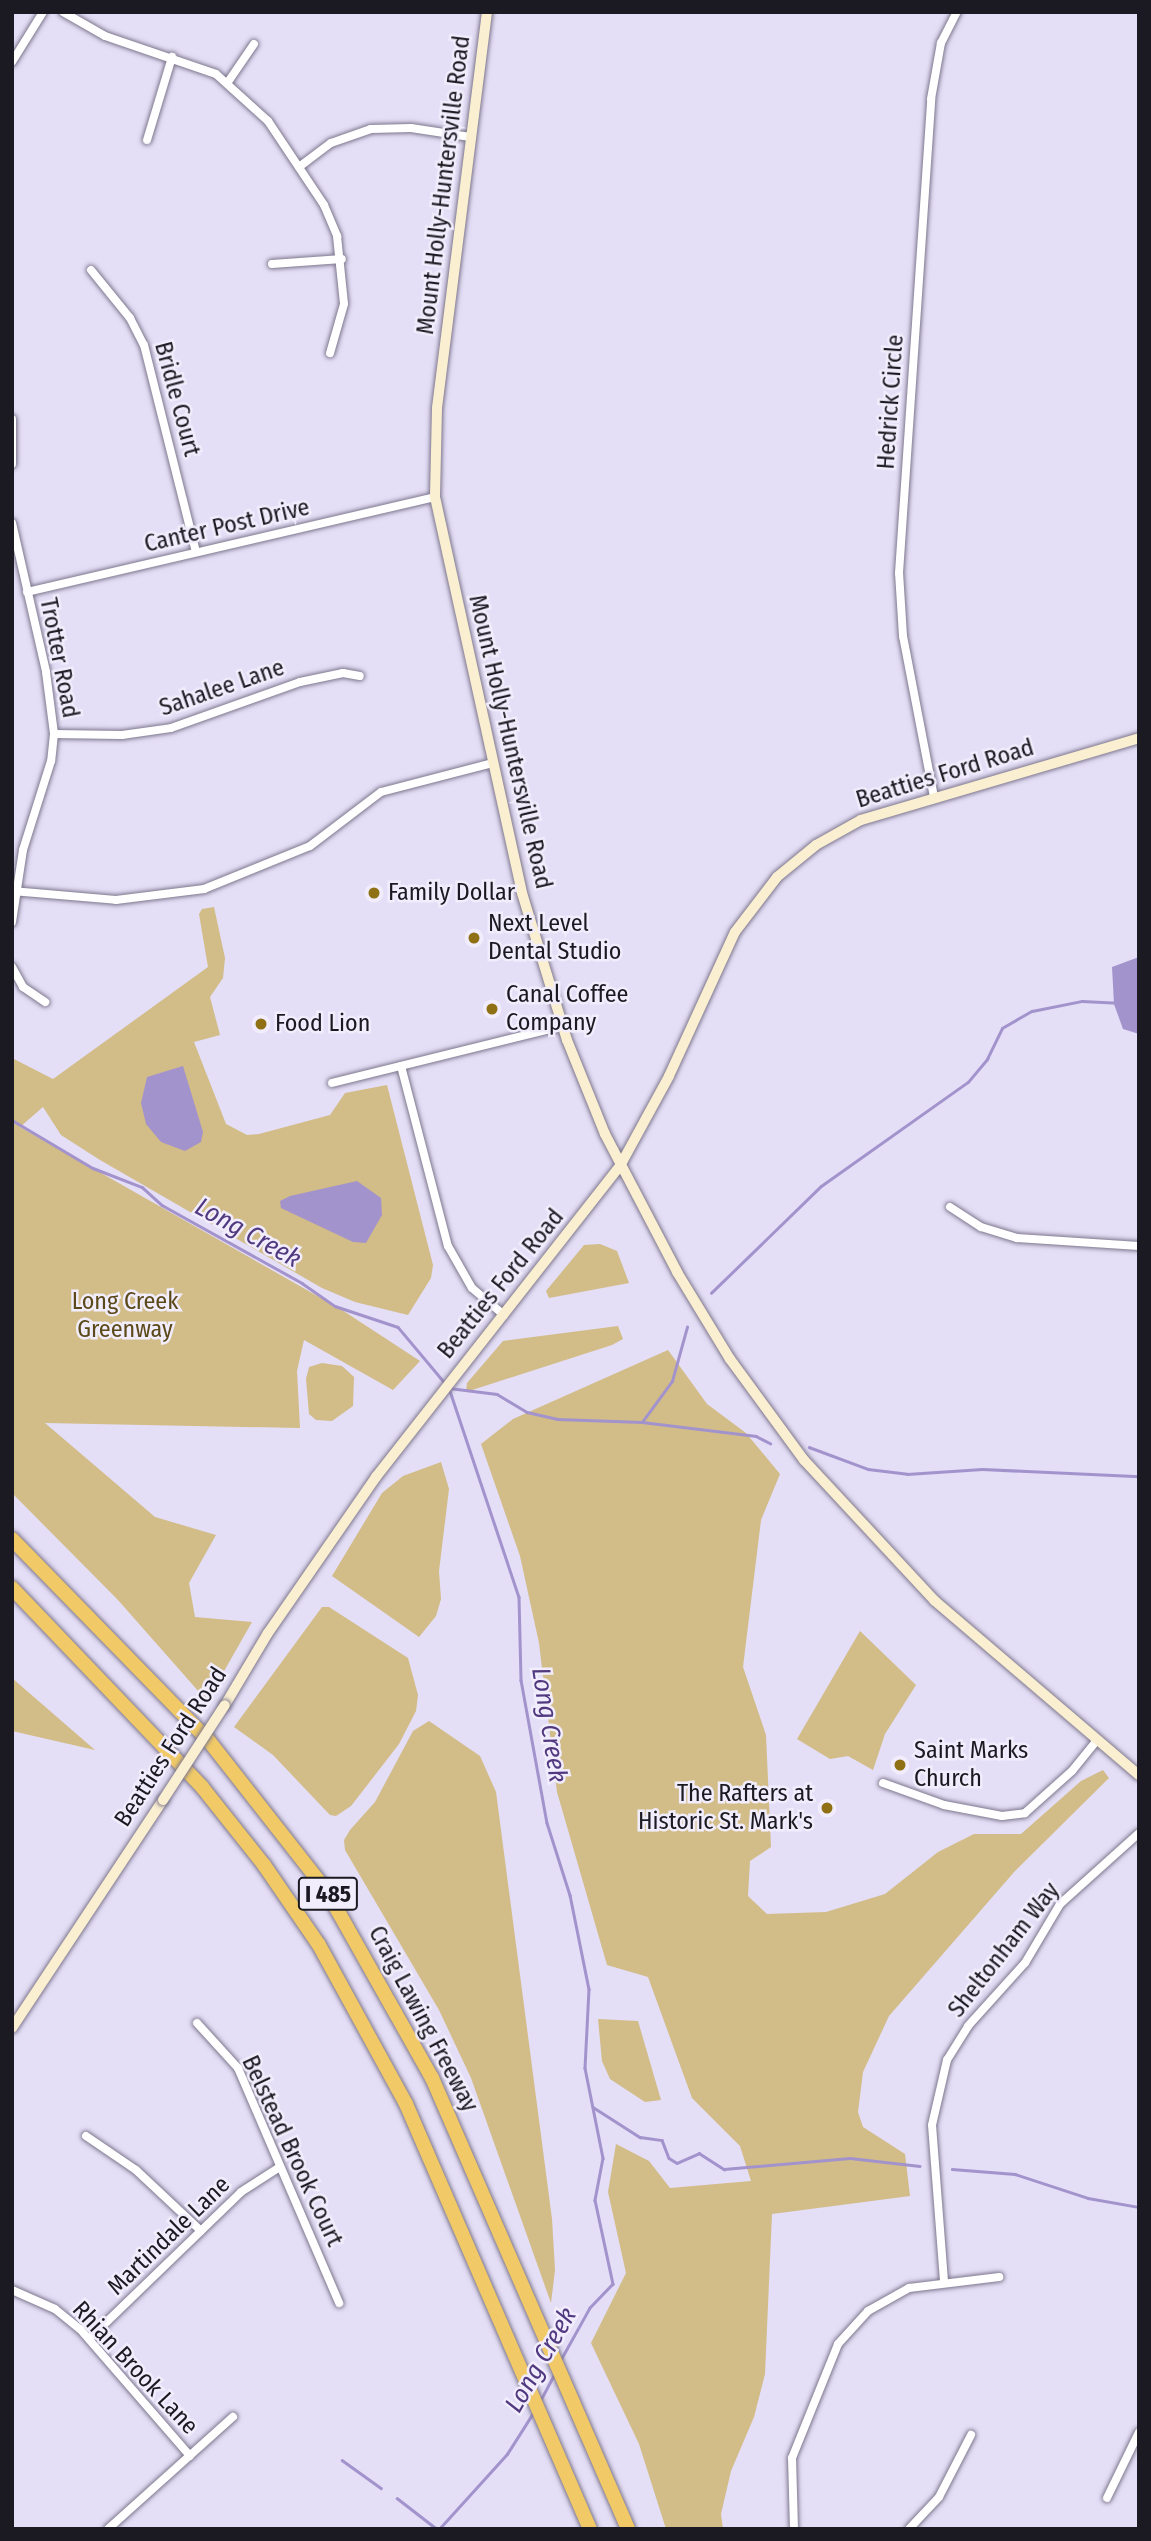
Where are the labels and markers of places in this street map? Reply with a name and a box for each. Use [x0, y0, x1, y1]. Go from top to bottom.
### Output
place label: Family Dollar [388, 879, 515, 907]
marker: Family Dollar [366, 885, 382, 901]
place label: Next Level Dental Studio [488, 910, 621, 966]
marker: Next Level Dental Studio [466, 930, 482, 946]
place label: Canal Coffee Company [506, 981, 628, 1037]
marker: Canal Coffee Company [484, 1001, 500, 1017]
place label: Food Lion [275, 1010, 370, 1038]
marker: Food Lion [253, 1016, 269, 1032]
place label: Saint Marks Church [914, 1737, 1028, 1793]
marker: Saint Marks Church [892, 1757, 908, 1773]
place label: The Rafters at Historic St. Mark's [638, 1780, 813, 1836]
marker: The Rafters at Historic St. Mark's [819, 1800, 835, 1816]

